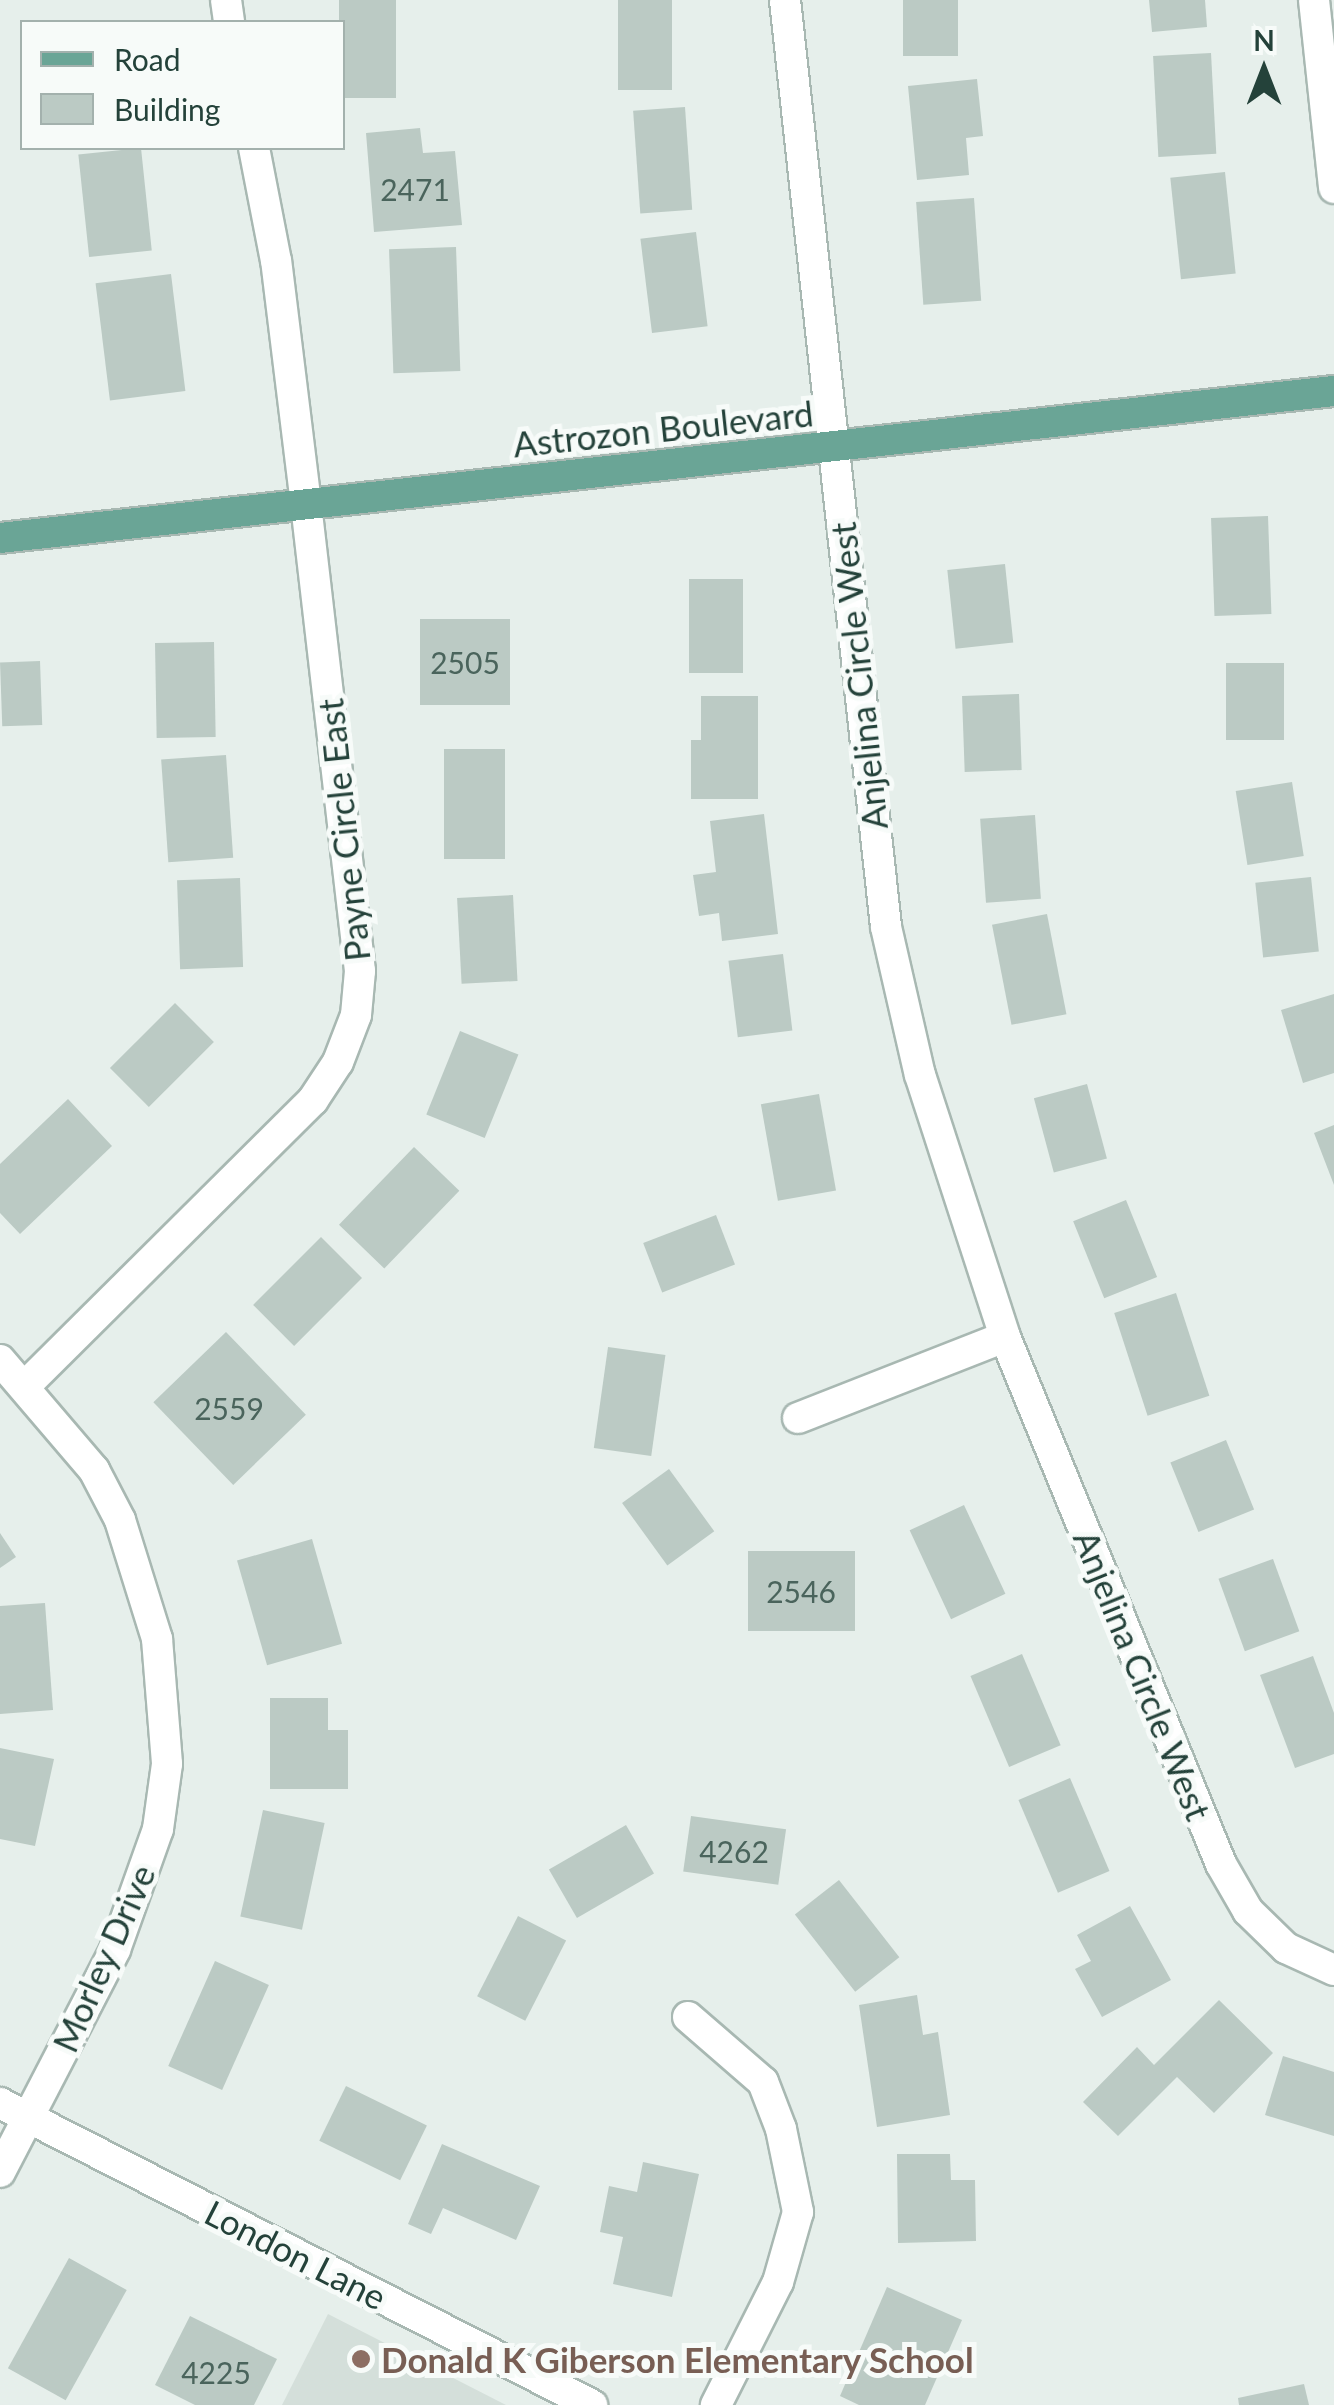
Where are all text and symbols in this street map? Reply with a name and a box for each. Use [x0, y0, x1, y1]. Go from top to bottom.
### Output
legend [20, 20, 345, 150]
north arrow [1214, 20, 1314, 120]
text: N [1253, 23, 1275, 57]
text: Road [114, 41, 181, 77]
text: Building [114, 91, 220, 127]
house number: 2471 [380, 171, 450, 207]
street label: Astrozon Boulevard [511, 391, 815, 465]
street label: Anjelina Circle West [821, 520, 895, 832]
house number: 2505 [430, 644, 500, 680]
street label: Payne Circle East [308, 697, 378, 963]
house number: 2559 [194, 1390, 264, 1426]
street label: Anjelina Circle West [1066, 1524, 1220, 1826]
house number: 2546 [766, 1573, 836, 1609]
house number: 4262 [699, 1833, 769, 1869]
street label: Morley Drive [43, 1858, 163, 2058]
street label: London Lane [199, 2190, 393, 2318]
place label: Donald K Giberson Elementary School [381, 2338, 974, 2380]
marker: Donald K Giberson Elementary School [350, 2348, 372, 2370]
house number: 4225 [181, 2354, 251, 2390]

